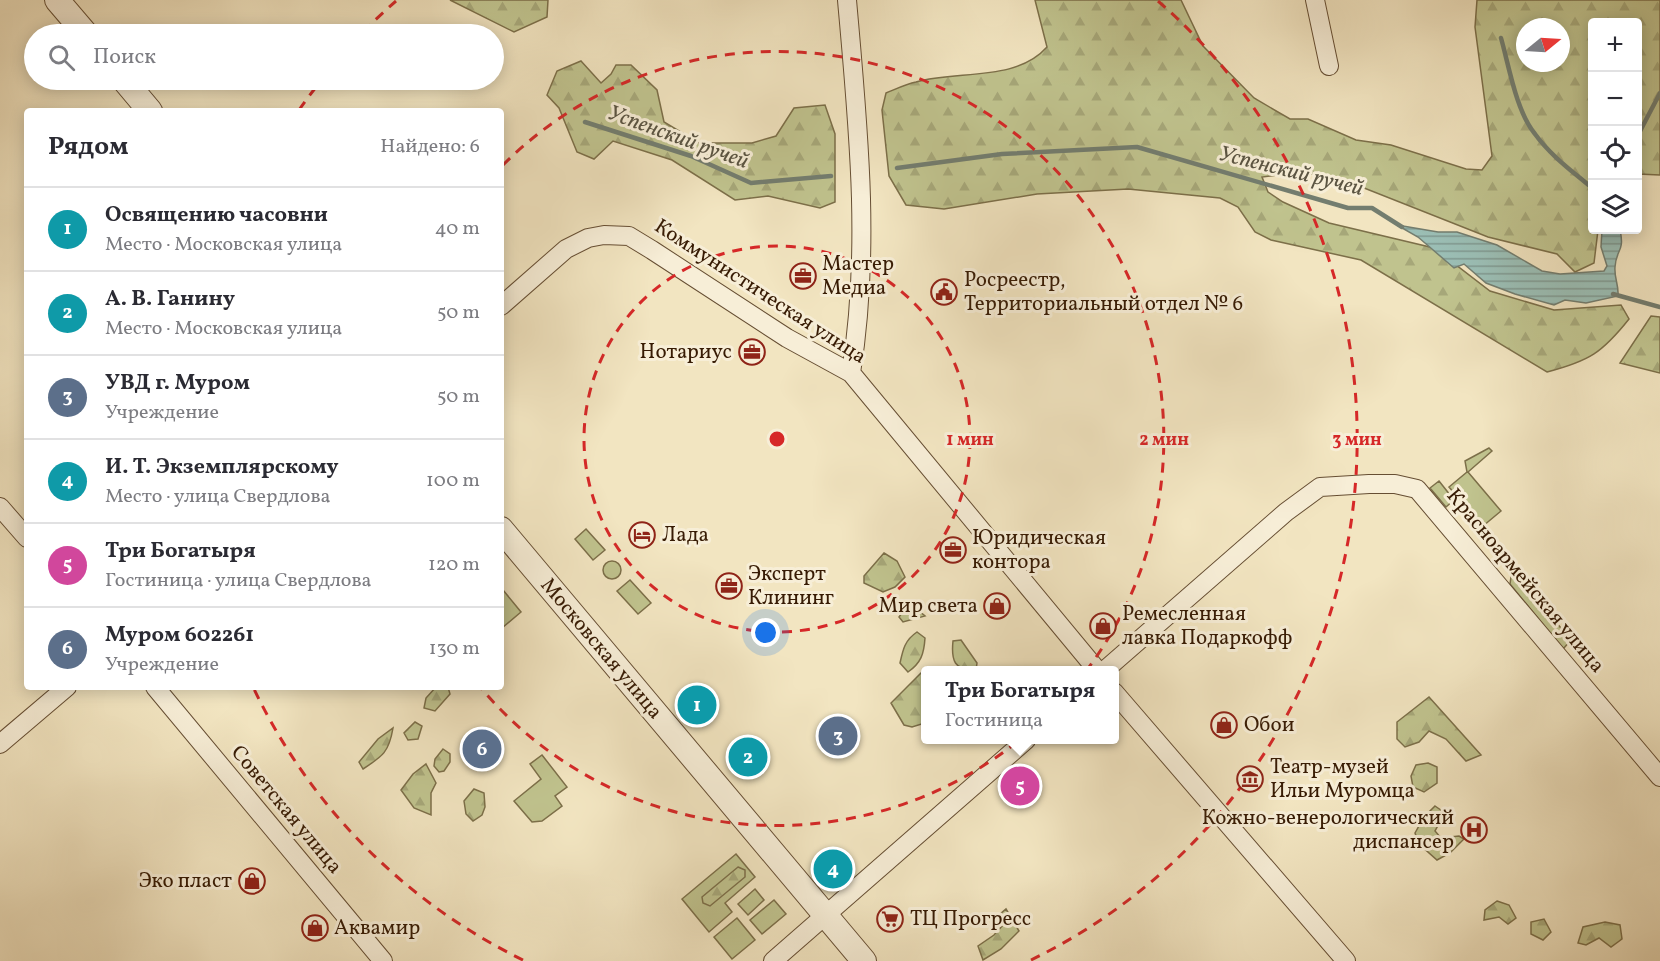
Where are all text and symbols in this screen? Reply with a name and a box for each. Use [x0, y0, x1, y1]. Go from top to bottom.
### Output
north arrow [1516, 18, 1570, 72]
map controls [1588, 18, 1642, 234]
button: + [1588, 18, 1642, 72]
search box [24, 24, 504, 90]
icon: search [45, 41, 78, 74]
text: Поиск [93, 42, 156, 73]
button: − [1588, 72, 1642, 126]
water label: Успенский ручей [603, 98, 753, 178]
button: locate [1588, 126, 1642, 180]
text: Рядом [48, 129, 128, 165]
text: Найдено: 6 [380, 133, 480, 161]
water label: Успенский ручей [1216, 139, 1366, 205]
button: layers [1588, 180, 1642, 234]
text: Освящению часовни [105, 200, 328, 231]
street label: Коммунистическая улица [648, 212, 872, 372]
text: 1 [63, 215, 72, 243]
text: 40 m [435, 215, 480, 243]
text: Место · Московская улица [105, 231, 342, 259]
place label: Мастер Медиа [822, 250, 894, 303]
office icon: Мастер Медиа [788, 261, 818, 291]
place label: Росреестр, Территориальный отдел № 6 [964, 266, 1243, 319]
public building icon: Росреестр, Территориальный отдел № 6 [929, 277, 959, 307]
text: А. В. Ганину [105, 284, 235, 315]
text: 2 [62, 299, 73, 327]
text: 50 m [437, 299, 480, 327]
text: Место · Московская улица [105, 315, 342, 343]
office icon: Нотариус [737, 337, 767, 367]
place label: Нотариус [640, 338, 732, 367]
text: УВД г. Муром [105, 368, 250, 399]
text: 3 [62, 383, 73, 411]
text: 50 m [437, 383, 480, 411]
text: Учреждение [105, 399, 219, 427]
text: 1 мин [946, 428, 994, 453]
text: 2 мин [1139, 428, 1189, 453]
text: 3 мин [1332, 428, 1382, 453]
centre of rings [767, 429, 787, 449]
text: И. Т. Экземплярскому [105, 452, 339, 483]
text: 4 [61, 467, 74, 495]
text: 100 m [426, 467, 480, 495]
text: Место · улица Свердлова [105, 483, 331, 511]
street label: Красноармейская улица [1439, 483, 1611, 679]
hotel icon: Лада [627, 520, 657, 550]
place label: Лада [662, 521, 709, 550]
place label: Юридическая контора [972, 524, 1106, 577]
office icon: Юридическая контора [938, 535, 968, 565]
text: Три Богатыря [105, 536, 256, 567]
text: 5 [63, 551, 72, 579]
text: 120 m [428, 551, 480, 579]
place label: Эксперт Клининг [748, 560, 834, 613]
text: Гостиница · улица Свердлова [105, 567, 372, 595]
office icon: Эксперт Клининг [714, 571, 744, 601]
street label: Московская улица [533, 572, 669, 726]
shop icon: Мир света [982, 591, 1012, 621]
place label: Мир света [879, 592, 978, 621]
place label: Ремесленная лавка Подаркофф [1122, 600, 1292, 653]
shop icon: Ремесленная лавка Подаркофф [1088, 611, 1118, 641]
your location [751, 618, 780, 647]
text: Муром 602261 [105, 620, 254, 651]
text: 6 [62, 635, 73, 663]
text: 130 m [429, 635, 480, 663]
text: Учреждение [105, 651, 219, 679]
popup [921, 666, 1119, 744]
text: Три Богатыря [945, 676, 1095, 707]
pin: 1 [678, 682, 716, 728]
text: Гостиница [945, 707, 1043, 735]
shop icon: Обои [1209, 710, 1239, 740]
place label: Обои [1244, 711, 1295, 740]
pin: 3 [818, 714, 858, 758]
pin: 6 [462, 726, 502, 771]
pin: 2 [728, 734, 768, 780]
street label: Советская улица [223, 739, 349, 881]
place label: Театр-музей Ильи Муромца [1270, 753, 1415, 806]
pin: 5 [1000, 764, 1040, 808]
museum icon: Театр-музей Ильи Муромца [1235, 764, 1265, 794]
place label: Кожно-венерологический диспансер [1202, 804, 1454, 857]
hospital icon: Кожно-венерологический диспансер [1459, 815, 1489, 845]
pin: 4 [814, 846, 852, 892]
shop icon: Эко пласт [237, 866, 267, 896]
place label: Эко пласт [139, 867, 232, 896]
supermarket icon: ТЦ Прогресс [875, 904, 905, 934]
place label: ТЦ Прогресс [910, 905, 1031, 934]
shop icon: Аквамир [300, 913, 330, 943]
place label: Аквамир [334, 914, 420, 943]

